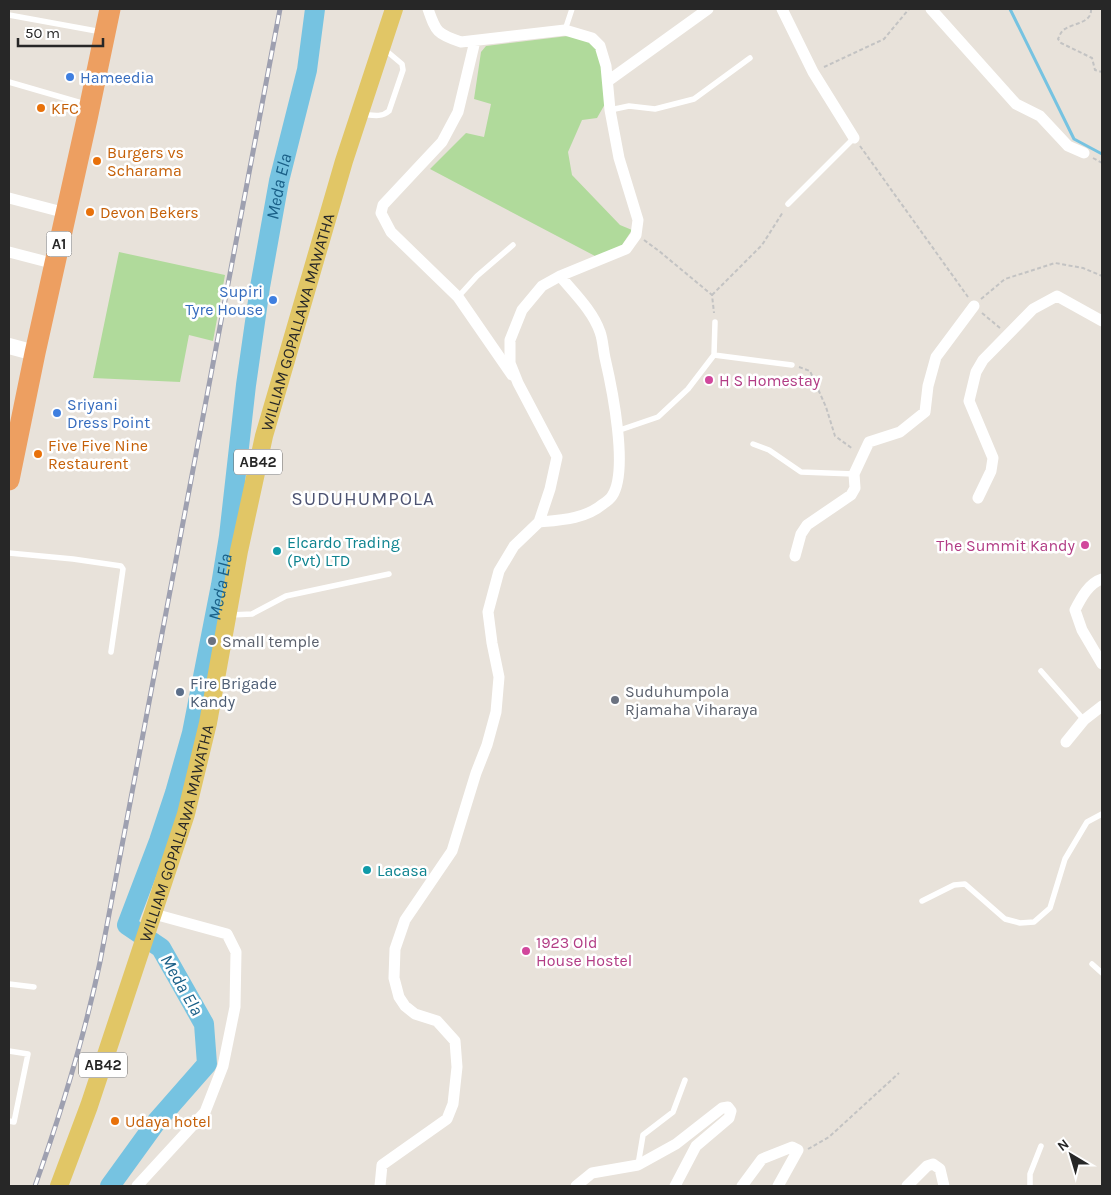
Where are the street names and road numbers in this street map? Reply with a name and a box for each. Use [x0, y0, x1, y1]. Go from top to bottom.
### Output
street label: WILLIAM GOPALLAWA MAWATHA [256, 211, 338, 433]
road number: A1 [46, 232, 72, 256]
road number: AB42 [234, 450, 282, 474]
street label: WILLIAM GOPALLAWA MAWATHA [135, 722, 217, 944]
road number: AB42 [79, 1052, 127, 1078]

